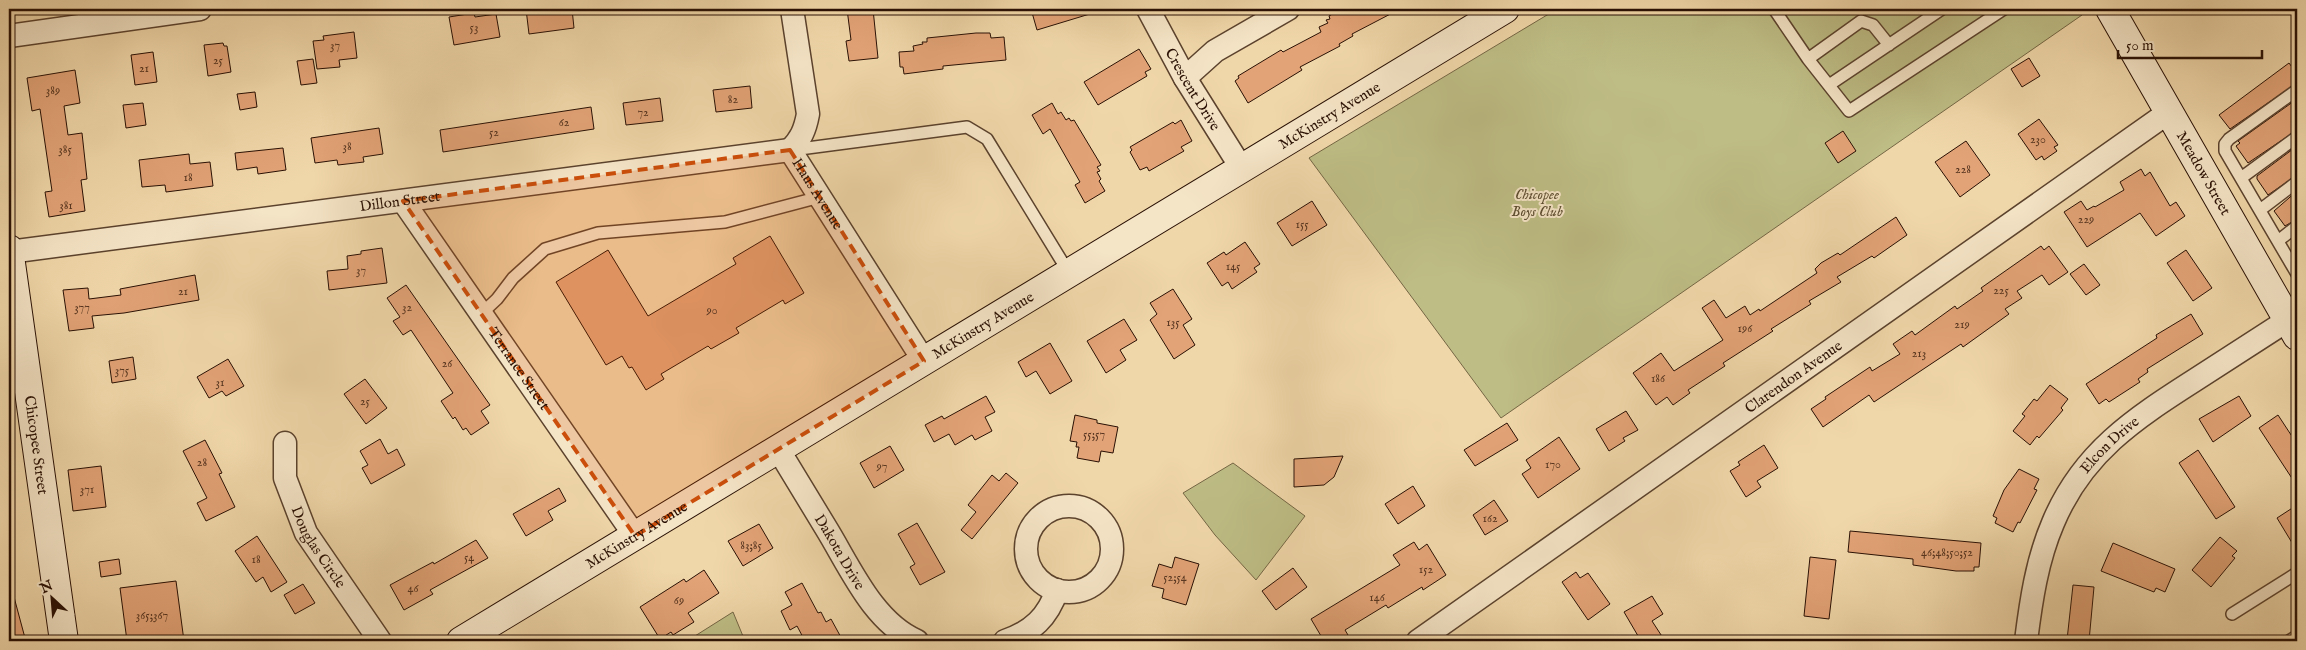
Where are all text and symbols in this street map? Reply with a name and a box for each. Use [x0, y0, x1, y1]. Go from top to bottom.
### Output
house number: 53 [470, 20, 478, 35]
scale bar [2118, 28, 2262, 60]
text: 50 m [2126, 36, 2154, 55]
house number: 37 [330, 38, 340, 53]
street label: Crescent Drive [1161, 45, 1225, 134]
house number: 25 [213, 53, 224, 68]
house number: 21 [139, 61, 149, 76]
street label: McKinstry Avenue [1275, 78, 1384, 154]
house number: 389 [46, 83, 60, 98]
house number: 82 [728, 92, 739, 107]
house number: 72 [637, 105, 649, 120]
house number: 62 [559, 115, 570, 130]
house number: 52 [489, 125, 499, 140]
street label: Meadow Street [2172, 128, 2235, 219]
house number: 230 [2030, 132, 2046, 147]
house number: 38 [342, 139, 352, 154]
house number: 385 [58, 142, 72, 157]
street label: Haus Avenue [787, 154, 847, 234]
house number: 228 [1955, 162, 1971, 177]
house number: 18 [183, 170, 193, 185]
park label: Chicopee Boys Club [1511, 185, 1563, 221]
street label: Dillon Street [358, 187, 441, 216]
house number: 381 [59, 198, 73, 213]
house number: 229 [2078, 212, 2094, 227]
house number: 155 [1295, 217, 1309, 232]
house number: 145 [1226, 259, 1241, 274]
house number: 37 [356, 263, 366, 278]
house number: 225 [1993, 283, 2009, 298]
house number: 21 [178, 284, 188, 299]
street label: McKinstry Avenue [929, 287, 1038, 364]
house number: 377 [74, 300, 90, 315]
house number: 32 [402, 300, 412, 315]
house number: 90 [705, 303, 718, 318]
house number: 135 [1166, 315, 1180, 330]
house number: 219 [1954, 317, 1970, 332]
house number: 196 [1738, 321, 1753, 336]
street label: Terrance Street [484, 324, 554, 414]
street label: Clarendon Avenue [1741, 336, 1846, 418]
house number: 213 [1912, 346, 1926, 361]
house number: 26 [442, 356, 453, 371]
house number: 375 [115, 363, 130, 378]
house number: 186 [1651, 371, 1666, 386]
house number: 31 [216, 375, 224, 390]
street label: Chicopee Street [20, 394, 52, 496]
house number: 25 [360, 394, 371, 409]
street label: Elcon Drive [2076, 412, 2143, 477]
house number: 55;57 [1083, 427, 1105, 442]
house number: 28 [197, 455, 207, 470]
house number: 170 [1545, 457, 1561, 472]
house number: 97 [876, 459, 887, 474]
house number: 371 [80, 482, 94, 497]
street label: McKinstry Avenue [582, 497, 691, 573]
street label: Douglas Circle [287, 503, 350, 592]
street label: Dakota Drive [810, 511, 869, 594]
house number: 162 [1482, 511, 1498, 526]
house number: 83;85 [740, 538, 762, 553]
house number: 46;48;50;52 [1921, 545, 1973, 560]
house number: 54 [464, 550, 474, 565]
house number: 18 [251, 552, 261, 567]
house number: 152 [1419, 562, 1434, 577]
house number: 52;54 [1163, 570, 1187, 585]
north arrow [28, 572, 78, 622]
text: N [36, 576, 56, 598]
house number: 46 [408, 581, 419, 596]
house number: 146 [1369, 590, 1386, 605]
house number: 69 [674, 593, 684, 608]
house number: 365;367 [136, 608, 168, 623]

